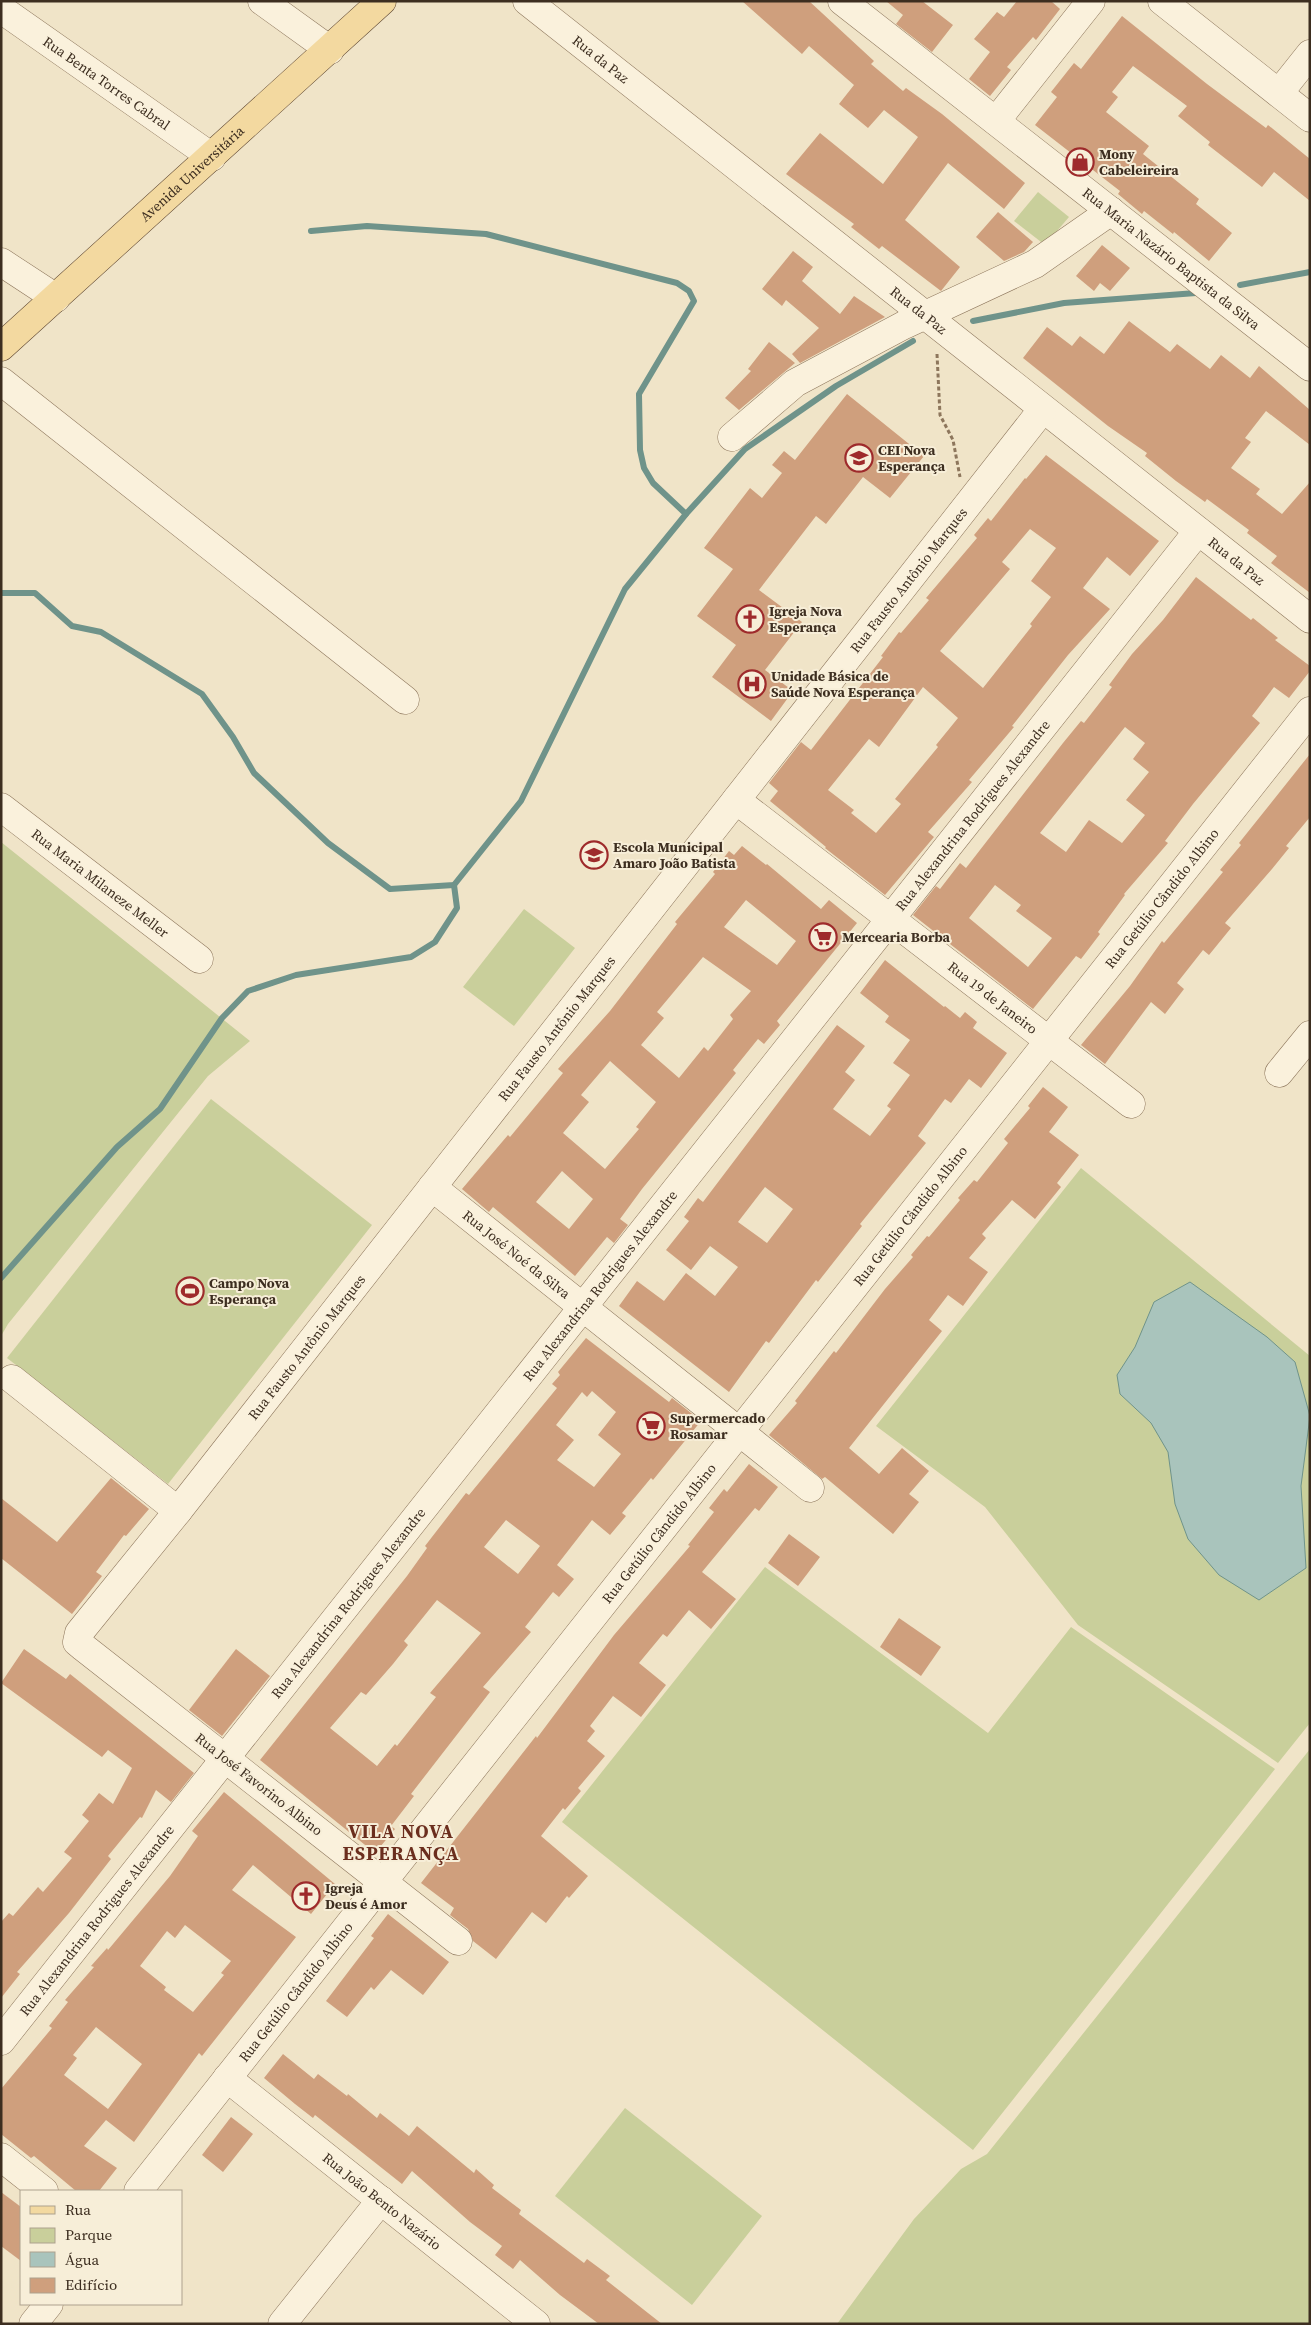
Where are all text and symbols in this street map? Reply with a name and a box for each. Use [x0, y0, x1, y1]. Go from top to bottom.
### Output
street label: Rua da Paz [568, 30, 634, 88]
street label: Rua Benta Torres Cabral [39, 31, 174, 135]
street label: Avenida Universitária [136, 120, 249, 226]
place label: Mony Cabeleireira [1099, 144, 1179, 180]
shop icon: Mony Cabeleireira [1065, 147, 1095, 177]
street label: Rua Maria Nazário Baptista da Silva [1078, 183, 1265, 335]
street label: Rua da Paz [886, 281, 952, 339]
place label: CEI Nova Esperança [878, 440, 946, 476]
school or university icon: CEI Nova Esperança [844, 443, 874, 473]
street label: Rua Fausto Antônio Marques [845, 503, 972, 657]
street label: Rua da Paz [1204, 532, 1270, 590]
place label: Igreja Nova Esperança [769, 601, 843, 637]
church icon: Igreja Nova Esperança [735, 604, 765, 634]
place label: Unidade Básica de Saúde Nova Esperança [771, 666, 916, 702]
hospital icon: Unidade Básica de Saúde Nova Esperança [737, 669, 767, 699]
street label: Rua Alexandrina Rodrigues Alexandre [891, 716, 1055, 915]
street label: Rua Maria Milaneze Meller [27, 824, 173, 942]
street label: Rua Getúlio Cândido Albino [1100, 824, 1224, 973]
place label: Escola Municipal Amaro João Batista [613, 837, 736, 873]
school or university icon: Escola Municipal Amaro João Batista [579, 840, 609, 870]
supermarket icon: Mercearia Borba [808, 922, 838, 952]
place label: Mercearia Borba [842, 927, 951, 947]
street label: Rua Fausto Antônio Marques [493, 952, 620, 1105]
street label: Rua 19 de Janeiro [944, 957, 1042, 1039]
street label: Rua Getúlio Cândido Albino [849, 1141, 972, 1290]
street label: Rua Alexandrina Rodrigues Alexandre [518, 1186, 682, 1385]
street label: Rua José Noé da Silva [458, 1205, 575, 1304]
street label: Rua Fausto Antônio Marques [243, 1270, 370, 1424]
place label: Campo Nova Esperança [209, 1273, 290, 1309]
sports icon: Campo Nova Esperança [175, 1276, 205, 1306]
place label: Supermercado Rosamar [670, 1408, 765, 1444]
supermarket icon: Supermercado Rosamar [636, 1411, 666, 1441]
street label: Rua Getúlio Cândido Albino [597, 1459, 721, 1608]
street label: Rua Alexandrina Rodrigues Alexandre [266, 1503, 430, 1703]
street label: Rua José Favorino Albino [191, 1728, 327, 1840]
district label: VILA NOVA ESPERANÇA [342, 1818, 460, 1866]
street label: Rua Alexandrina Rodrigues Alexandre [15, 1821, 179, 2020]
place label: Igreja Deus é Amor [325, 1878, 407, 1914]
church icon: Igreja Deus é Amor [291, 1881, 321, 1911]
street label: Rua Getúlio Cândido Albino [234, 1917, 358, 2066]
street label: Rua João Bento Nazário [318, 2148, 446, 2255]
legend [20, 2190, 182, 2305]
text: Rua [65, 2199, 91, 2220]
text: Parque [65, 2224, 113, 2245]
text: Água [65, 2249, 99, 2270]
text: Edifício [65, 2274, 117, 2295]

